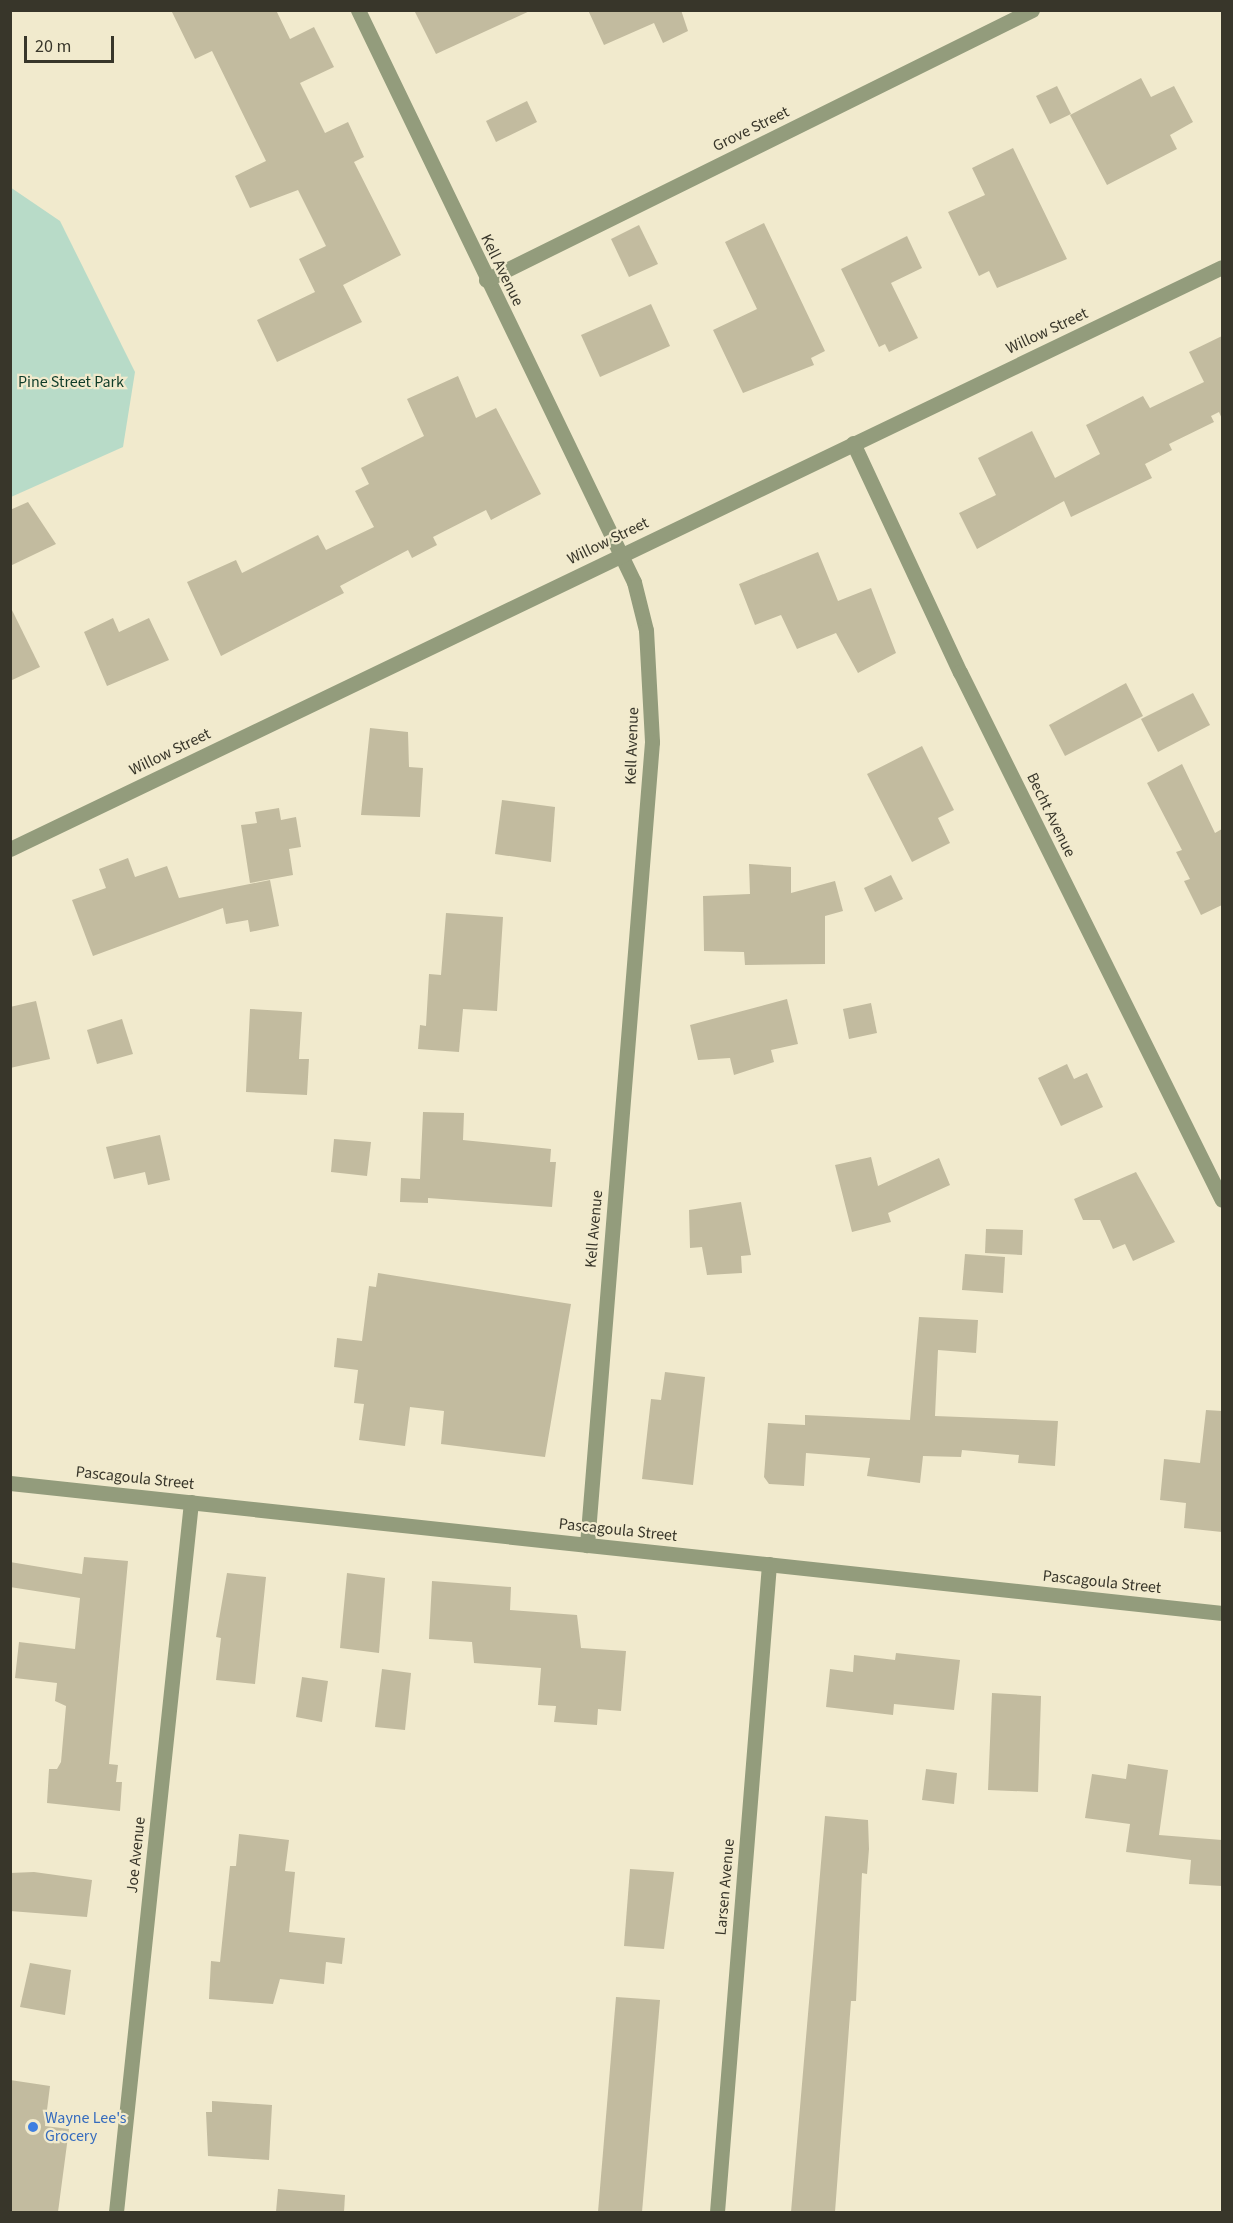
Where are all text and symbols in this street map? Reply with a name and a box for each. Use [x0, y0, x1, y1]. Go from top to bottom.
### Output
scale bar [27, 24, 117, 62]
text: 20 m [35, 34, 71, 59]
street label: Grove Street [710, 102, 792, 156]
street label: Kell Avenue [476, 231, 528, 309]
street label: Willow Street [1003, 304, 1091, 358]
park label: Pine Street Park [18, 372, 124, 392]
street label: Willow Street [564, 513, 652, 569]
street label: Kell Avenue [621, 707, 643, 785]
street label: Willow Street [126, 724, 214, 780]
street label: Becht Avenue [1022, 770, 1080, 860]
street label: Kell Avenue [581, 1189, 607, 1269]
street label: Pascagoula Street [75, 1462, 195, 1494]
street label: Pascagoula Street [558, 1514, 678, 1546]
street label: Pascagoula Street [1042, 1566, 1162, 1598]
street label: Joe Avenue [122, 1816, 150, 1894]
street label: Larsen Avenue [711, 1838, 739, 1936]
place label: Wayne Lee's Grocery [45, 2108, 127, 2146]
marker: Wayne Lee's Grocery [26, 2120, 40, 2134]

